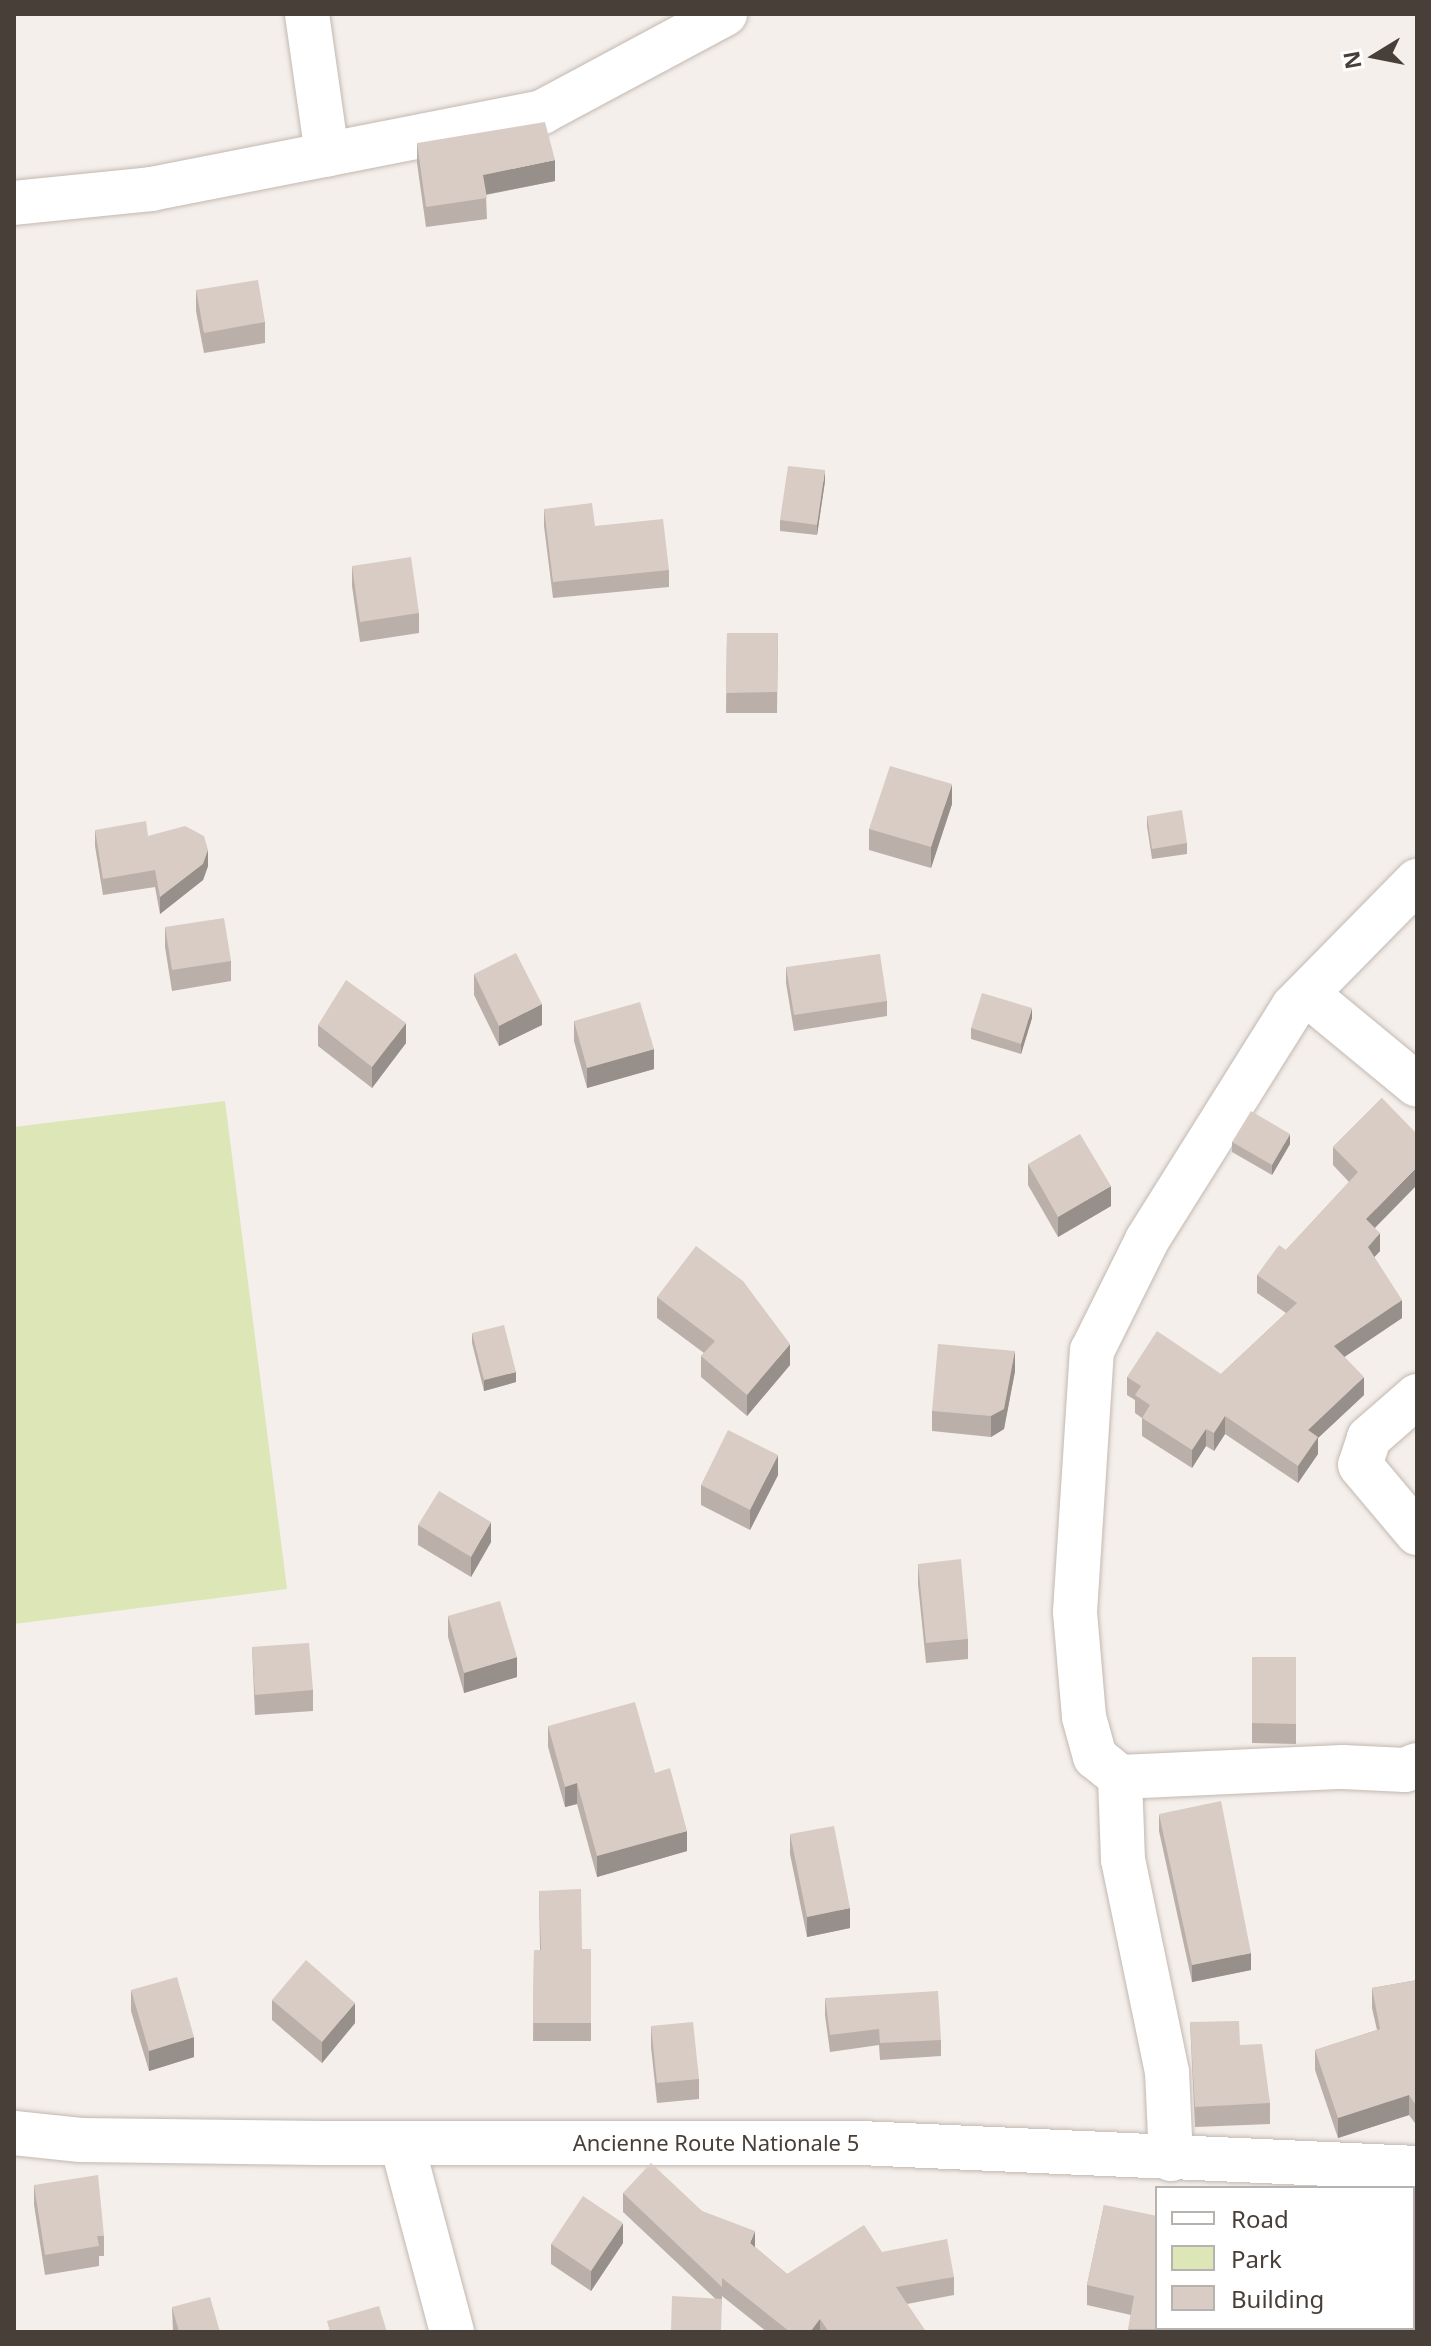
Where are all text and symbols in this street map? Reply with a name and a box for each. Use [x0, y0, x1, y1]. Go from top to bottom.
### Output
north arrow [1335, 16, 1415, 96]
text: N [1335, 49, 1368, 72]
street label: Ancienne Route Nationale 5 [573, 2130, 859, 2156]
legend [1155, 2186, 1415, 2330]
text: Road [1231, 2202, 1289, 2235]
text: Park [1231, 2242, 1282, 2275]
text: Building [1231, 2282, 1324, 2315]

